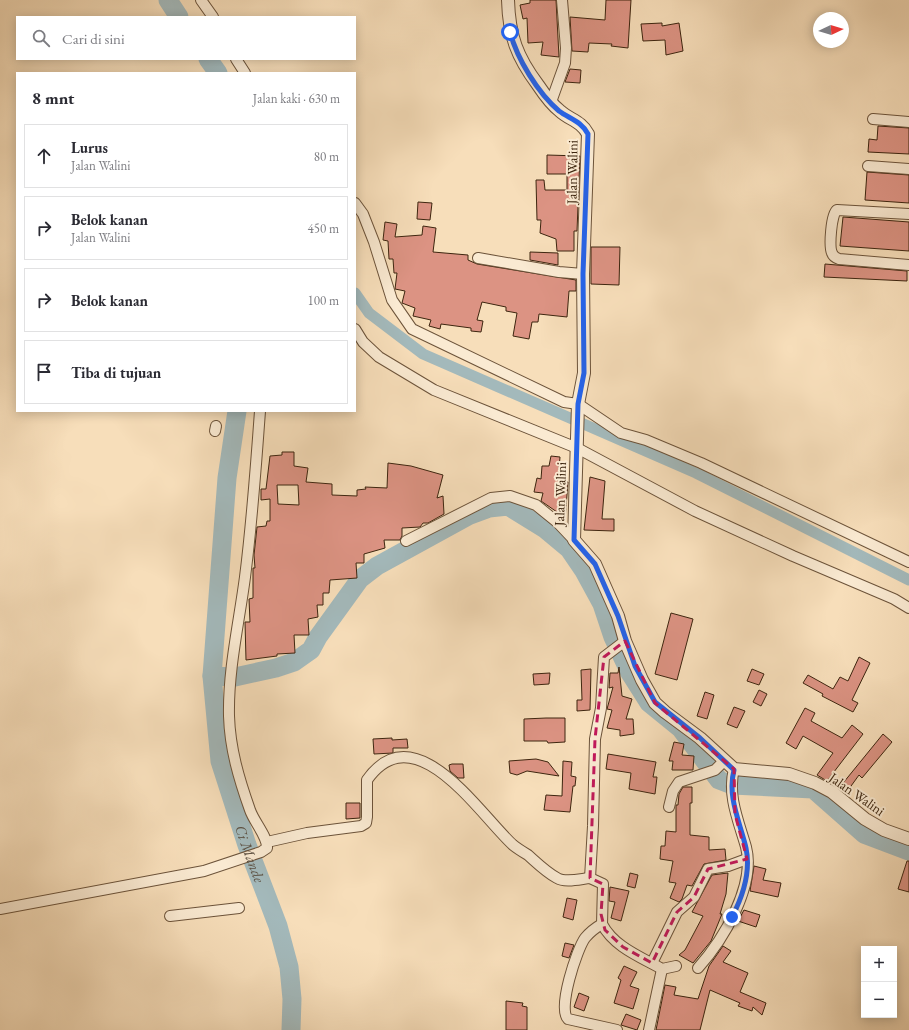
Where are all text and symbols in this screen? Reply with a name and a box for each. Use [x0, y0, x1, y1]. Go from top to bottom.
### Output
north arrow [813, 12, 849, 48]
search box [16, 16, 356, 60]
route start [501, 23, 519, 41]
icon: search [30, 27, 52, 49]
text: Cari di sini [62, 29, 125, 48]
text: 8 mnt [32, 87, 74, 109]
text: Jalan kaki · 630 m [253, 90, 340, 107]
text: Lurus [71, 138, 108, 157]
street label: Jalan Walini [562, 139, 582, 205]
icon: ahead [33, 145, 55, 167]
text: 80 m [314, 148, 339, 165]
text: Jalan Walini [71, 157, 131, 174]
text: Belok kanan [71, 210, 148, 229]
icon: right [33, 217, 55, 239]
text: 450 m [308, 220, 339, 237]
text: Jalan Walini [71, 229, 131, 246]
icon: right [33, 289, 55, 311]
text: Belok kanan [71, 291, 148, 310]
text: 100 m [308, 292, 339, 309]
icon: arrive [33, 361, 55, 383]
text: Tiba di tujuan [71, 363, 161, 382]
street label: Jalan Walini [550, 461, 570, 527]
street label: Jalan Walini [825, 768, 889, 820]
water label: Ci Mande [232, 823, 270, 886]
route end [723, 908, 741, 926]
map controls [861, 946, 897, 1018]
button: + [861, 946, 897, 982]
button: − [861, 982, 897, 1018]

